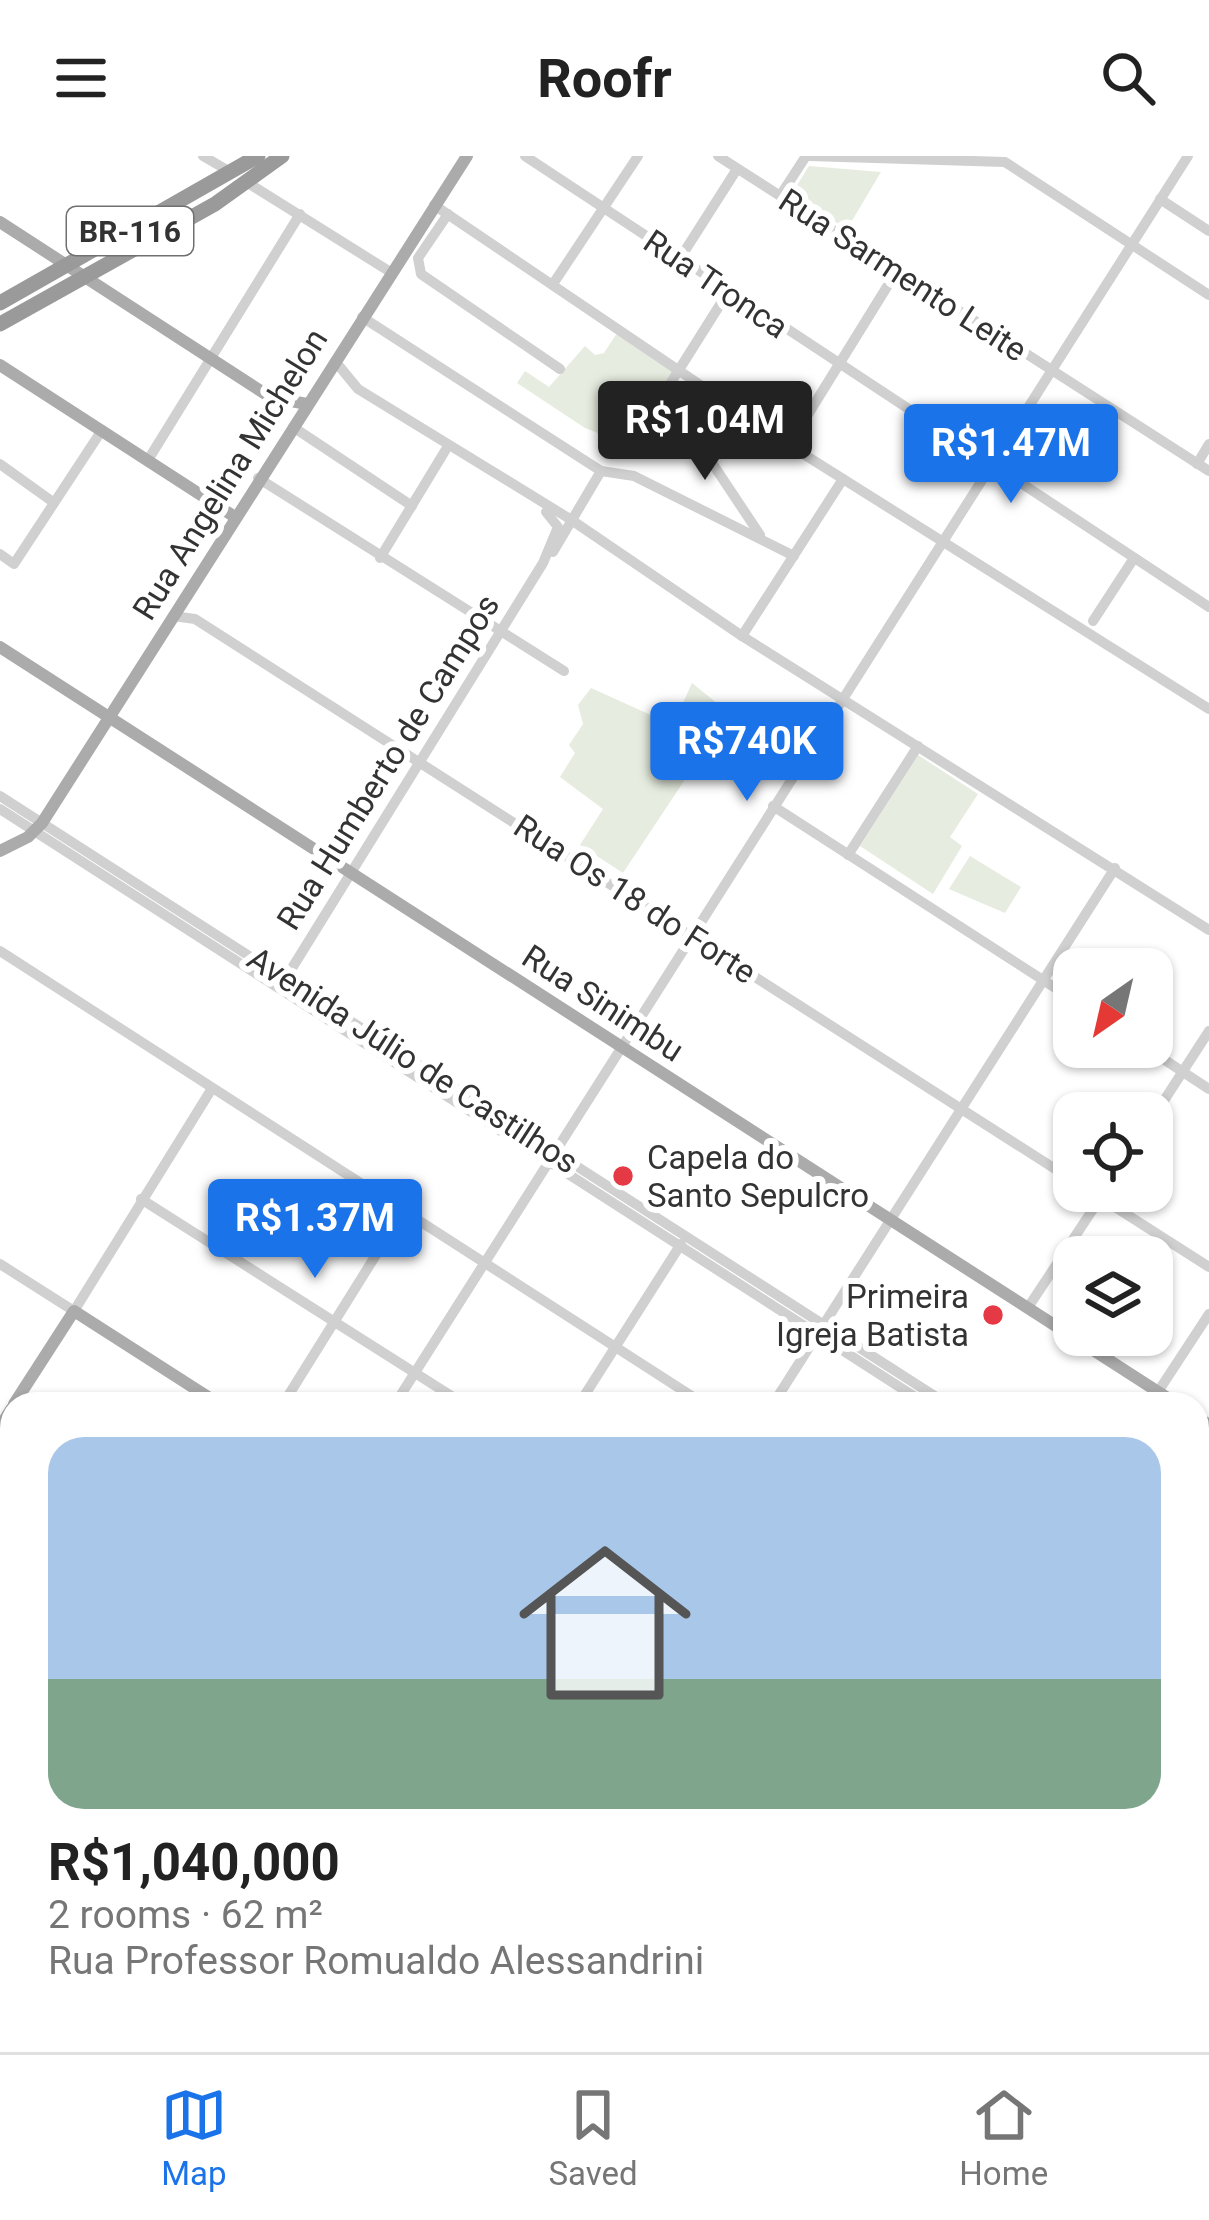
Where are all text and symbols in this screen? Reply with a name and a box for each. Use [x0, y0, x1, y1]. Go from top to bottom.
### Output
icon: menu [48, 45, 114, 111]
icon: search [1095, 45, 1161, 111]
text: Roofr [537, 47, 672, 110]
street label: Rua Sarmento Leite [772, 180, 1034, 370]
road number: BR-116 [67, 207, 193, 255]
street label: Rua Tronca [636, 222, 796, 346]
street label: Rua Angelina Michelon [125, 321, 335, 627]
pin: R$1.04M [594, 381, 816, 483]
text: R$1.04M [625, 397, 785, 443]
pin: R$1.47M [900, 404, 1122, 506]
text: R$1.47M [931, 420, 1091, 466]
street label: Rua Humberto de Campos [269, 587, 507, 937]
pin: R$740K [649, 702, 845, 804]
text: R$740K [677, 718, 817, 764]
street label: Rua Os 18 do Forte [507, 806, 763, 992]
street label: Rua Sinimbu [515, 936, 691, 1070]
street label: Avenida Júlio de Castilhos [240, 939, 586, 1181]
north arrow [1053, 948, 1173, 1068]
map controls [1053, 948, 1173, 1356]
button: locate [1053, 1092, 1173, 1212]
place label: Capela do Santo Sepulcro [647, 1138, 869, 1215]
marker: Capela do Santo Sepulcro [610, 1163, 636, 1189]
pin: R$1.37M [204, 1179, 426, 1281]
text: R$1.37M [235, 1195, 395, 1241]
button: layers [1053, 1236, 1173, 1356]
place label: Primeira Igreja Batista [776, 1277, 969, 1354]
marker: Primeira Igreja Batista [980, 1302, 1006, 1328]
icon: home [497, 1515, 713, 1731]
text: R$1,040,000 [48, 1833, 340, 1892]
text: 2 rooms · 62 m² [48, 1892, 323, 1938]
text: Rua Professor Romualdo Alessandrini [48, 1938, 704, 1984]
tab: Map [161, 2082, 227, 2193]
tab: Saved [548, 2082, 638, 2193]
tab: Home [959, 2082, 1048, 2193]

